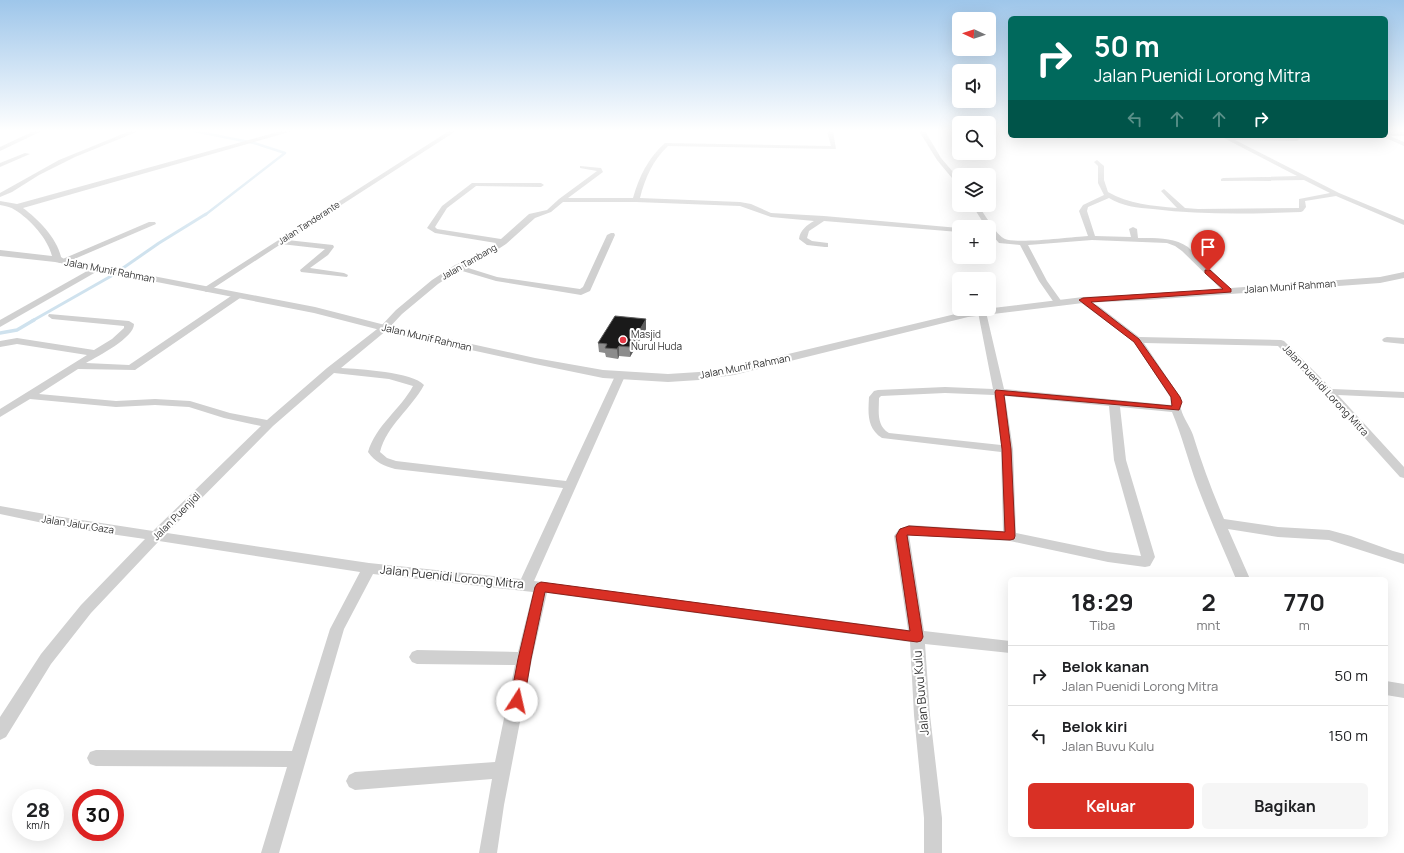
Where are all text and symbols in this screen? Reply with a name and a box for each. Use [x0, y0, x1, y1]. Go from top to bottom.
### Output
north arrow [952, 12, 996, 56]
map controls [952, 12, 996, 316]
text: 50 m [1094, 27, 1160, 65]
icon: right [1028, 32, 1080, 84]
text: Jalan Puenidi Lorong Mitra [1094, 63, 1310, 87]
button: sound [952, 64, 996, 108]
icon: left [1124, 108, 1146, 130]
icon: ahead [1166, 108, 1188, 130]
icon: ahead [1208, 108, 1230, 130]
icon: right [1250, 108, 1272, 130]
button: search [952, 116, 996, 160]
button: layers [952, 168, 996, 212]
street label: Jalan Tanderante [275, 198, 342, 247]
button: + [952, 220, 996, 264]
pin [1191, 230, 1225, 271]
icon: arrive [1197, 236, 1219, 258]
street label: Jalan Tambang [439, 240, 499, 283]
street label: Jalan Munif Rahman [64, 254, 157, 286]
button: − [952, 272, 996, 316]
street label: Jalan Munif Rahman [1244, 276, 1336, 296]
street label: Jalan Munif Rahman [381, 320, 473, 354]
place label: Masjid Nurul Huda [631, 327, 682, 353]
marker: Masjid Nurul Huda [618, 335, 628, 345]
street label: Jalan Puenidi Lorong Mitra [1280, 341, 1372, 439]
street label: Jalan Munif Rahman [699, 350, 792, 382]
street label: Jalan Puenjidi [149, 489, 203, 543]
street label: Jalan Jalur Gaza [41, 511, 115, 537]
street label: Jalan Puenidi Lorong Mitra [379, 561, 525, 592]
text: 18:29 [1071, 585, 1134, 618]
text: 2 [1201, 585, 1216, 618]
text: 770 [1283, 585, 1325, 618]
text: Tiba [1089, 616, 1115, 634]
text: mnt [1197, 616, 1221, 634]
text: m [1299, 616, 1310, 634]
street label: Jalan Buvu Kulu [908, 650, 933, 736]
text: Belok kanan [1062, 656, 1149, 677]
icon: right [1028, 665, 1050, 687]
text: 50 m [1334, 665, 1368, 686]
text: Jalan Puenidi Lorong Mitra [1062, 677, 1218, 695]
position arrow [496, 680, 538, 722]
text: Belok kiri [1062, 716, 1128, 737]
icon: left [1028, 725, 1050, 747]
text: 150 m [1329, 725, 1368, 746]
text: Jalan Buvu Kulu [1062, 737, 1154, 755]
button: Keluar [1028, 783, 1194, 829]
button: Bagikan [1202, 783, 1368, 829]
speed limit sign: 30 [72, 789, 124, 841]
text: 28 [26, 796, 50, 823]
text: km/h [26, 818, 50, 832]

